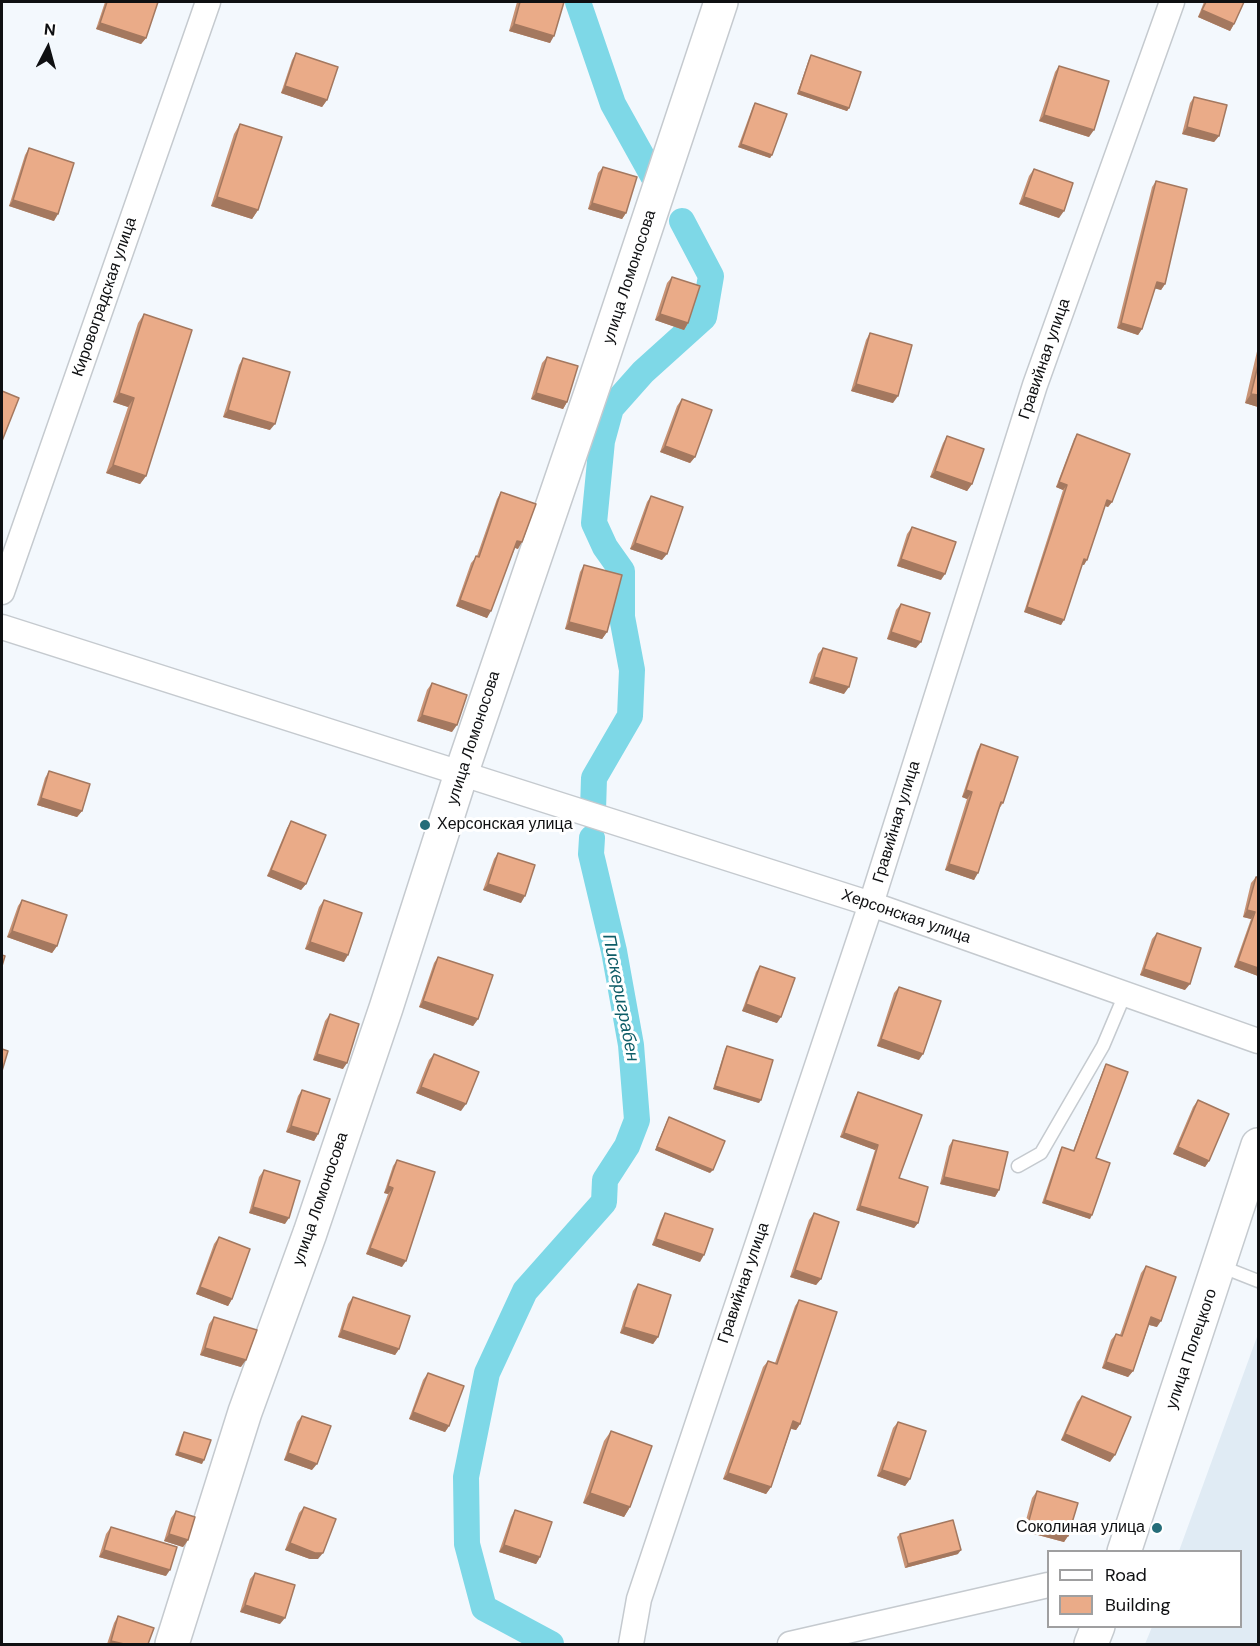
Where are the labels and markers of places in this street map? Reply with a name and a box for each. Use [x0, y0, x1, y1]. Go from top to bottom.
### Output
place label: Херсонская улица [437, 815, 573, 835]
marker: Херсонская улица [418, 818, 432, 832]
place label: Соколиная улица [1016, 1518, 1145, 1538]
marker: Соколиная улица [1150, 1521, 1164, 1535]

